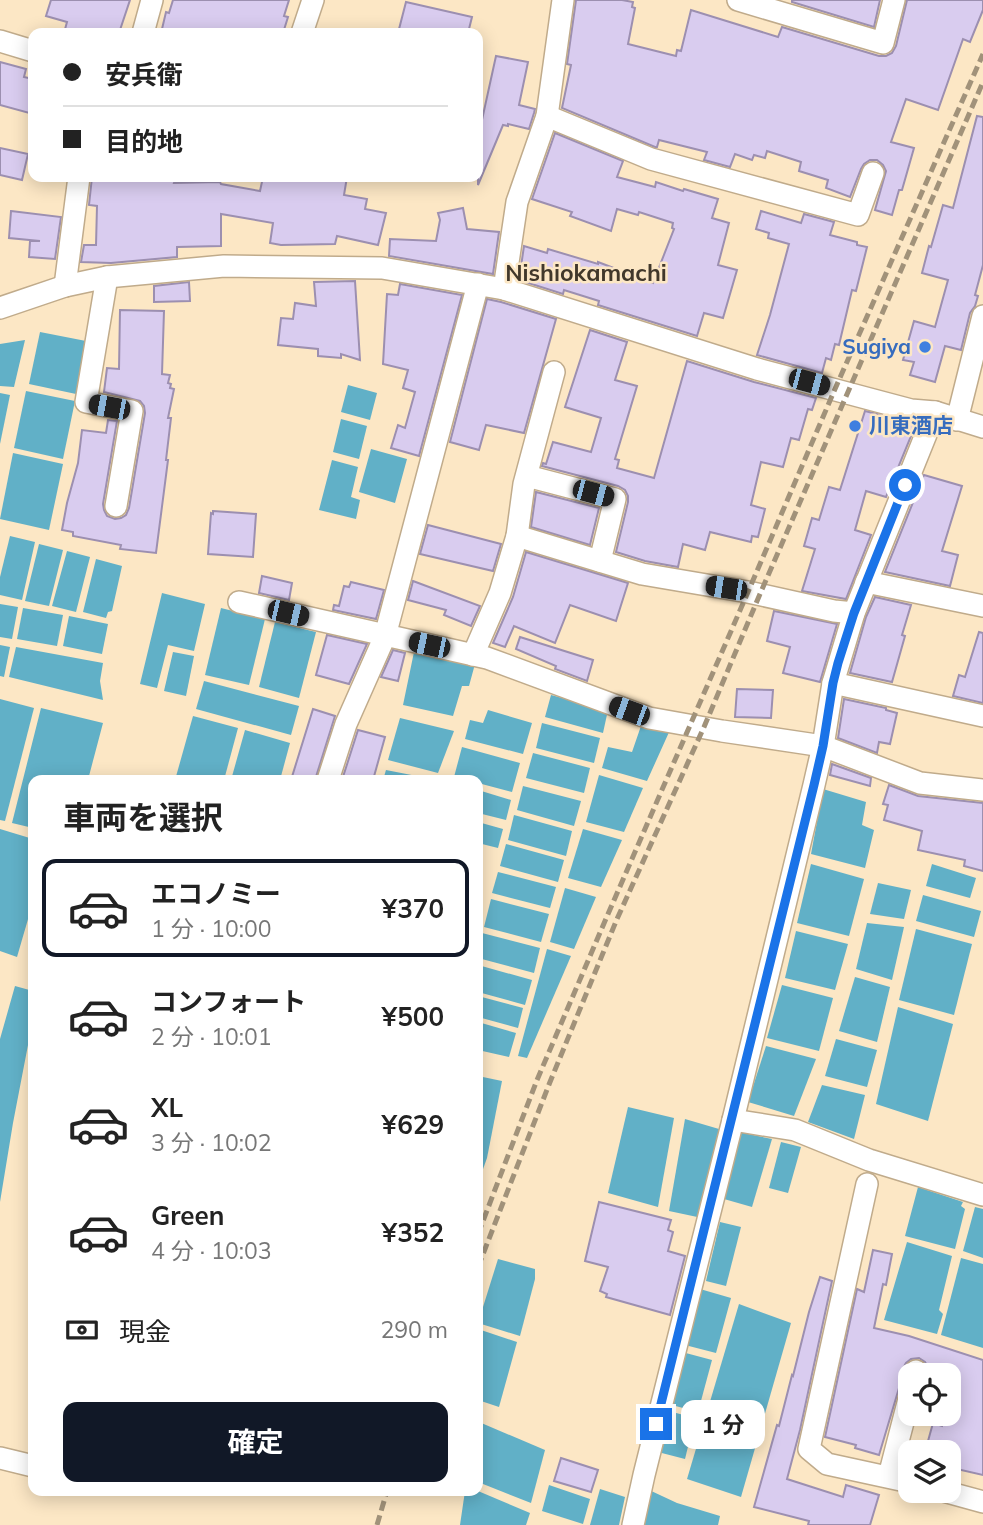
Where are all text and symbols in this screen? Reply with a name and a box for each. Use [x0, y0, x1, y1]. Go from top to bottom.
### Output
text: 安兵衛 [105, 58, 183, 91]
text: 目的地 [105, 125, 183, 158]
district label: Nishiokamachi [505, 258, 667, 287]
place label: Sugiya [842, 333, 911, 359]
marker: Sugiya [917, 339, 933, 355]
car [786, 366, 833, 398]
car [87, 393, 132, 421]
place label: 川東酒店 [869, 412, 953, 438]
marker: 川東酒店 [847, 418, 863, 434]
route start [889, 469, 921, 501]
car [570, 477, 617, 509]
car [704, 574, 749, 602]
car [266, 598, 311, 628]
car [407, 630, 452, 660]
car [606, 694, 653, 728]
text: 車両を選択 [63, 797, 223, 837]
icon: car [67, 877, 130, 940]
text: エコノミー [151, 877, 281, 910]
text: ¥370 [382, 892, 444, 925]
text: 1 分 · 10:00 [151, 914, 272, 943]
icon: car [67, 985, 130, 1048]
text: コンフォート [151, 985, 306, 1018]
text: ¥500 [382, 1000, 444, 1033]
text: 2 分 · 10:01 [151, 1022, 272, 1051]
text: XL [151, 1091, 183, 1124]
icon: car [67, 1093, 130, 1156]
text: ¥629 [382, 1108, 444, 1141]
text: 3 分 · 10:02 [151, 1128, 272, 1157]
text: Green [151, 1199, 224, 1232]
icon: car [67, 1201, 130, 1264]
text: ¥352 [382, 1216, 444, 1249]
text: 4 分 · 10:03 [151, 1236, 272, 1265]
icon: cash [63, 1311, 101, 1349]
text: 現金 [119, 1315, 171, 1348]
text: 290 m [380, 1315, 448, 1344]
map controls [898, 1363, 961, 1503]
button: locate [898, 1363, 961, 1426]
callout: 1 分 [680, 1400, 764, 1448]
button: 確定 [63, 1402, 448, 1482]
route end [640, 1408, 672, 1440]
text: 1 分 [701, 1410, 745, 1439]
button: layers [898, 1440, 961, 1503]

